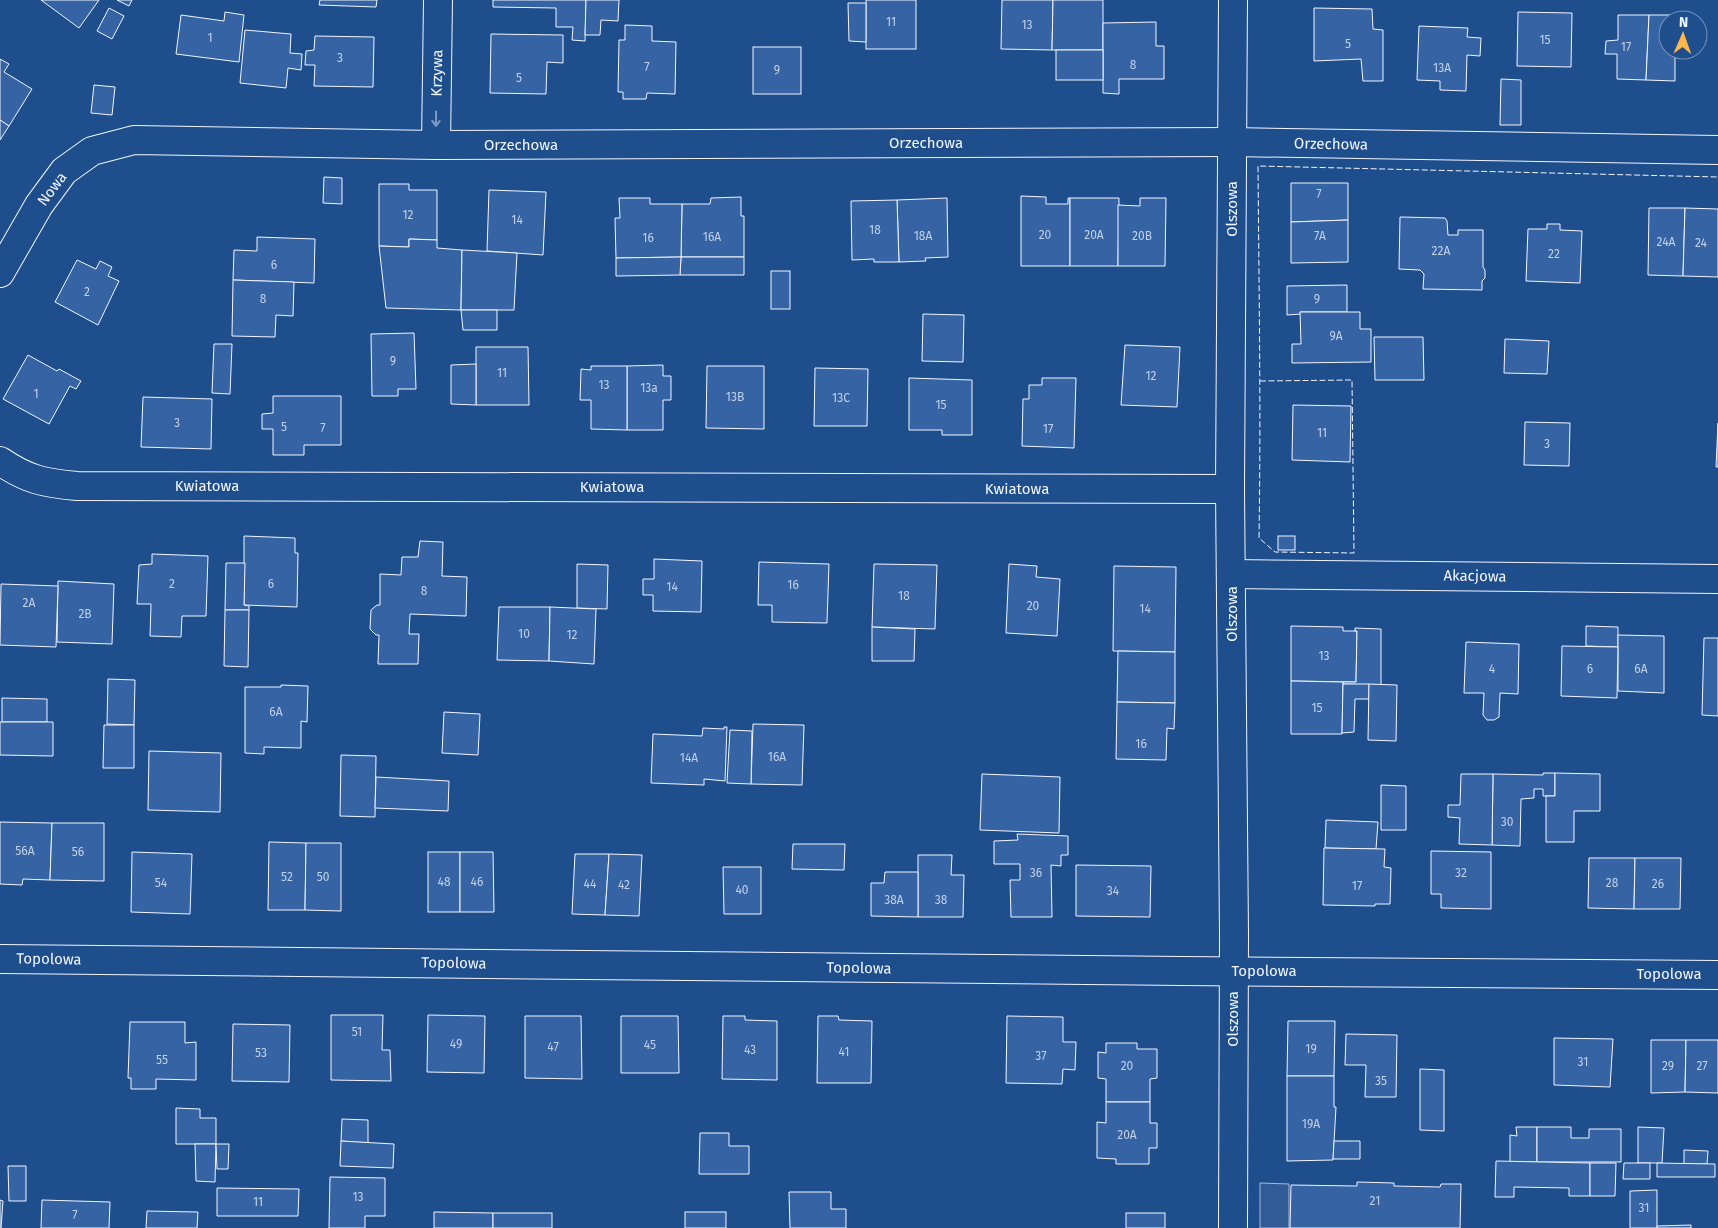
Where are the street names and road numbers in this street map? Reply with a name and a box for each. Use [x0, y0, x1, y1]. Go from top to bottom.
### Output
street label: Krzywa [428, 49, 446, 97]
street label: Orzechowa [889, 134, 963, 152]
street label: Orzechowa [1294, 134, 1368, 154]
street label: Orzechowa [484, 136, 558, 154]
street label: Nowa [33, 169, 71, 209]
street label: Olszowa [1223, 181, 1241, 237]
street label: Kwiatowa [175, 477, 239, 495]
street label: Kwiatowa [580, 478, 644, 496]
street label: Kwiatowa [985, 480, 1049, 498]
street label: Akacjowa [1443, 566, 1507, 586]
street label: Olszowa [1223, 586, 1241, 642]
street label: Topolowa [16, 949, 82, 969]
street label: Topolowa [421, 953, 487, 973]
street label: Topolowa [826, 958, 892, 978]
street label: Topolowa [1231, 962, 1297, 980]
street label: Topolowa [1636, 965, 1702, 983]
street label: Olszowa [1224, 991, 1242, 1047]

